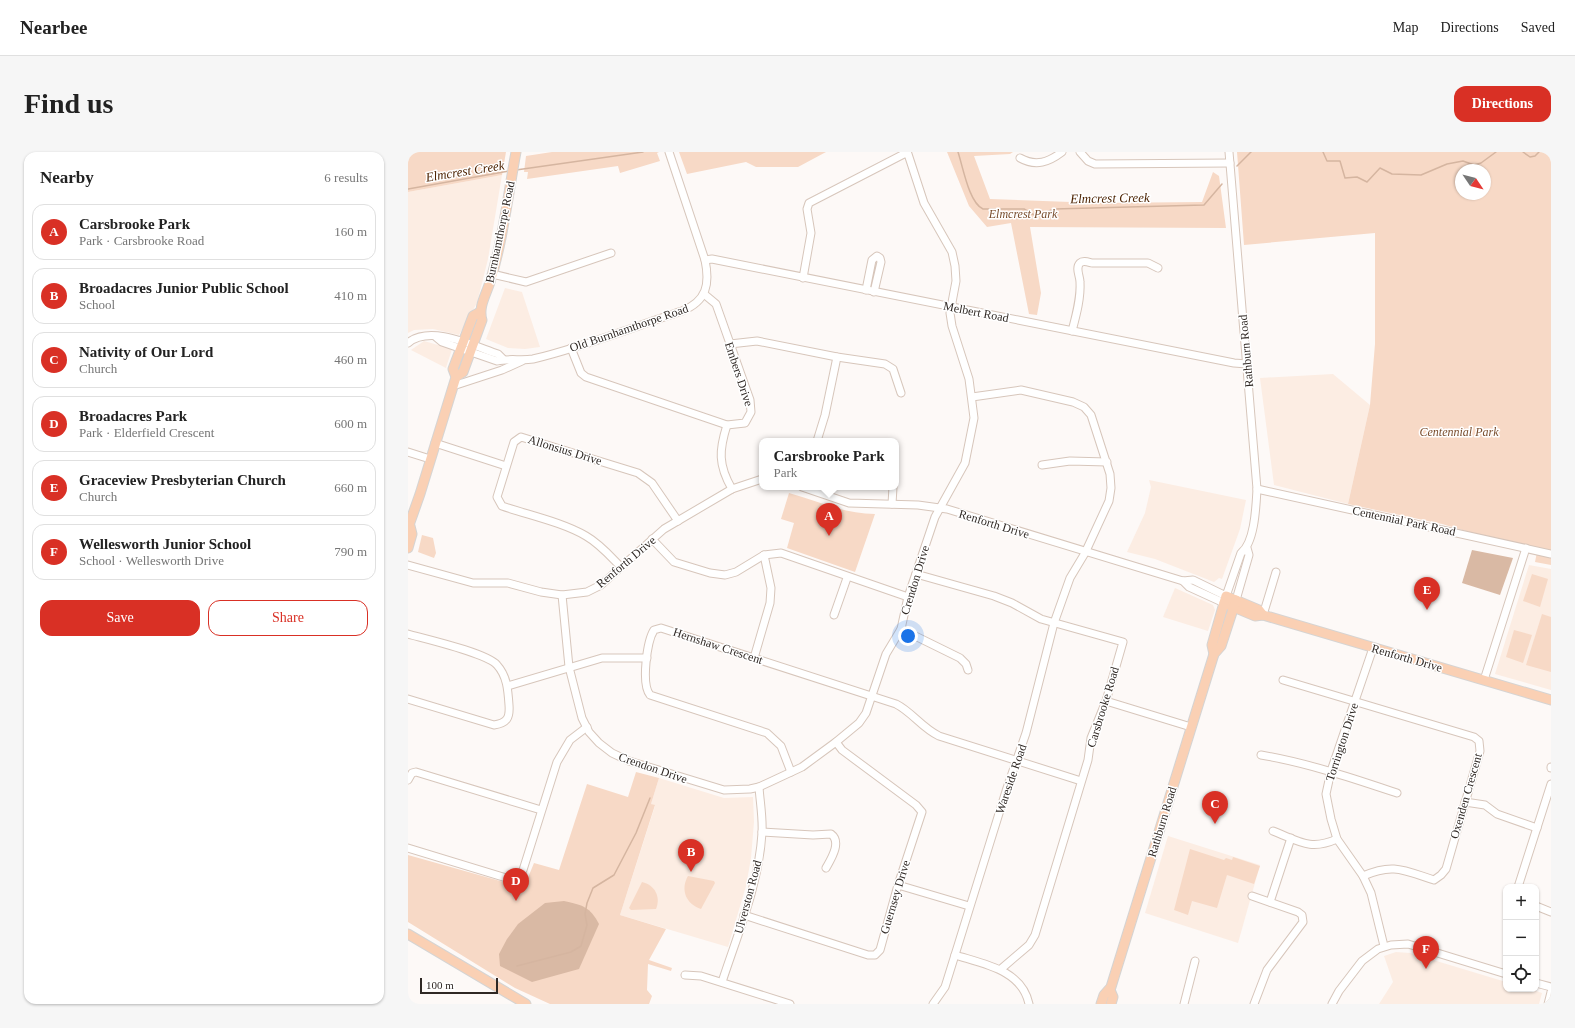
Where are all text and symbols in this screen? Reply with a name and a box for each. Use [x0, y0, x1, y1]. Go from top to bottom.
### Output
text: Nearbee [20, 17, 88, 38]
text: Map [1393, 20, 1418, 35]
text: Directions [1440, 20, 1499, 35]
text: Saved [1521, 20, 1555, 35]
button: Directions [1454, 86, 1551, 122]
text: Find us [24, 88, 114, 119]
water label: Elmcrest Creek [424, 157, 506, 185]
north arrow [1455, 164, 1491, 200]
text: Nearby [40, 168, 94, 187]
text: 6 results [324, 170, 368, 185]
street label: Burnhamthorpe Road [482, 180, 518, 284]
water label: Elmcrest Creek [1069, 190, 1150, 206]
park label: Elmcrest Park [988, 207, 1058, 221]
text: Carsbrooke Park [79, 216, 190, 232]
text: A [49, 224, 59, 239]
text: 160 m [334, 224, 367, 239]
text: Park · Carsbrooke Road [79, 233, 204, 248]
text: Broadacres Junior Public School [79, 280, 289, 296]
text: B [50, 288, 58, 303]
text: 410 m [334, 288, 367, 303]
text: School [79, 297, 115, 312]
street label: Melbert Road [942, 299, 1010, 325]
street label: Old Burnhamthorpe Road [568, 301, 690, 355]
street label: Rathburn Road [1236, 314, 1256, 388]
street label: Embers Drive [722, 340, 756, 408]
text: Nativity of Our Lord [79, 344, 213, 360]
text: C [49, 352, 59, 367]
text: 460 m [334, 352, 367, 367]
text: Church [79, 361, 117, 376]
text: Broadacres Park [79, 408, 187, 424]
text: D [49, 416, 59, 431]
text: 600 m [334, 416, 367, 431]
text: Park · Elderfield Crescent [79, 425, 214, 440]
park label: Centennial Park [1420, 425, 1499, 439]
street label: Allonsius Drive [526, 432, 604, 468]
popup [759, 438, 899, 490]
text: Carsbrooke Park [774, 448, 884, 464]
text: Park [774, 465, 797, 480]
text: Graceview Presbyterian Church [79, 472, 286, 488]
text: E [50, 480, 58, 495]
text: 660 m [334, 480, 367, 495]
text: Church [79, 489, 117, 504]
pin: A [816, 503, 842, 536]
street label: Centennial Park Road [1351, 503, 1457, 539]
street label: Renforth Drive [957, 507, 1031, 541]
street label: Renforth Drive [594, 533, 658, 591]
text: Wellesworth Junior School [79, 536, 251, 552]
text: F [50, 544, 58, 559]
text: 790 m [334, 544, 367, 559]
street label: Crendon Drive [898, 544, 932, 616]
text: School · Wellesworth Drive [79, 553, 224, 568]
pin: E [1414, 577, 1440, 610]
button: Save [40, 600, 200, 636]
button: Share [208, 600, 368, 636]
street label: Hernshaw Crescent [671, 625, 765, 667]
your location [898, 626, 918, 646]
street label: Renforth Drive [1370, 641, 1444, 675]
street label: Carsbrooke Road [1084, 665, 1122, 749]
street label: Torrington Drive [1323, 701, 1361, 783]
street label: Wareside Road [993, 742, 1029, 816]
street label: Crendon Drive [617, 750, 689, 786]
street label: Oxenden Crescent [1447, 751, 1485, 840]
street label: Rathburn Road [1145, 785, 1179, 859]
pin: C [1202, 791, 1228, 824]
pin: B [678, 839, 704, 872]
street label: Guernsey Drive [877, 858, 913, 936]
street label: Ulverston Road [731, 859, 765, 935]
pin: D [503, 868, 529, 901]
map controls [1503, 884, 1539, 992]
button: + [1503, 884, 1539, 920]
button: − [1503, 920, 1539, 956]
pin: F [1413, 936, 1439, 969]
button: locate [1503, 956, 1539, 992]
scale bar [420, 976, 498, 995]
text: 100 m [426, 979, 454, 991]

